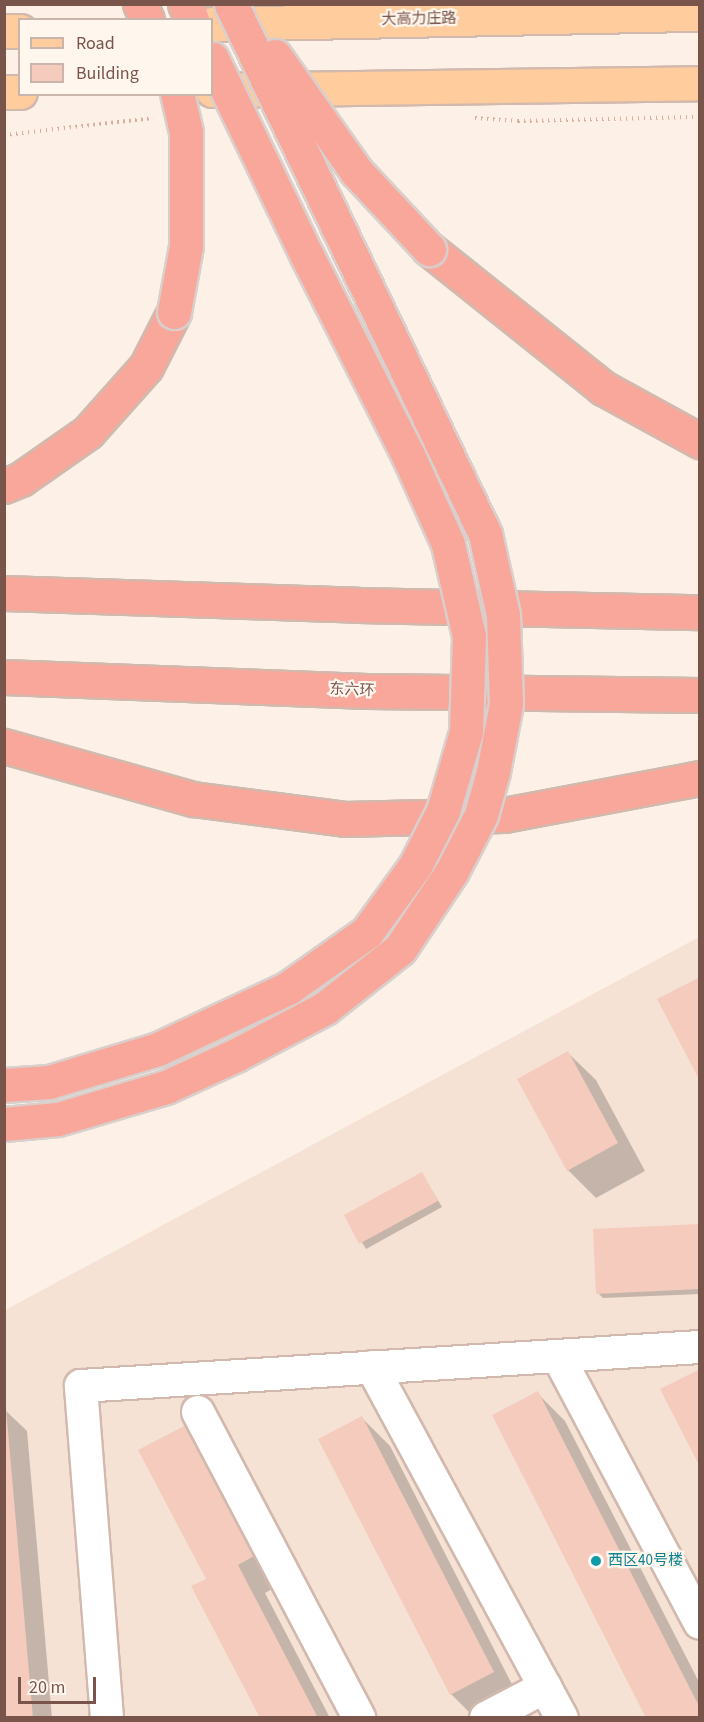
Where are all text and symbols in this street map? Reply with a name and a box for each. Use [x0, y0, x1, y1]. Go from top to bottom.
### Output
street label: 大高力庄路 [381, 9, 457, 29]
legend [18, 18, 213, 96]
text: Road [76, 31, 115, 56]
text: Building [76, 61, 139, 86]
street label: 东六环 [329, 680, 375, 700]
place label: 西区40号楼 [608, 1552, 683, 1570]
marker: 西区40号楼 [589, 1554, 603, 1568]
scale bar [21, 1665, 99, 1703]
text: 20 m [29, 1675, 65, 1700]

